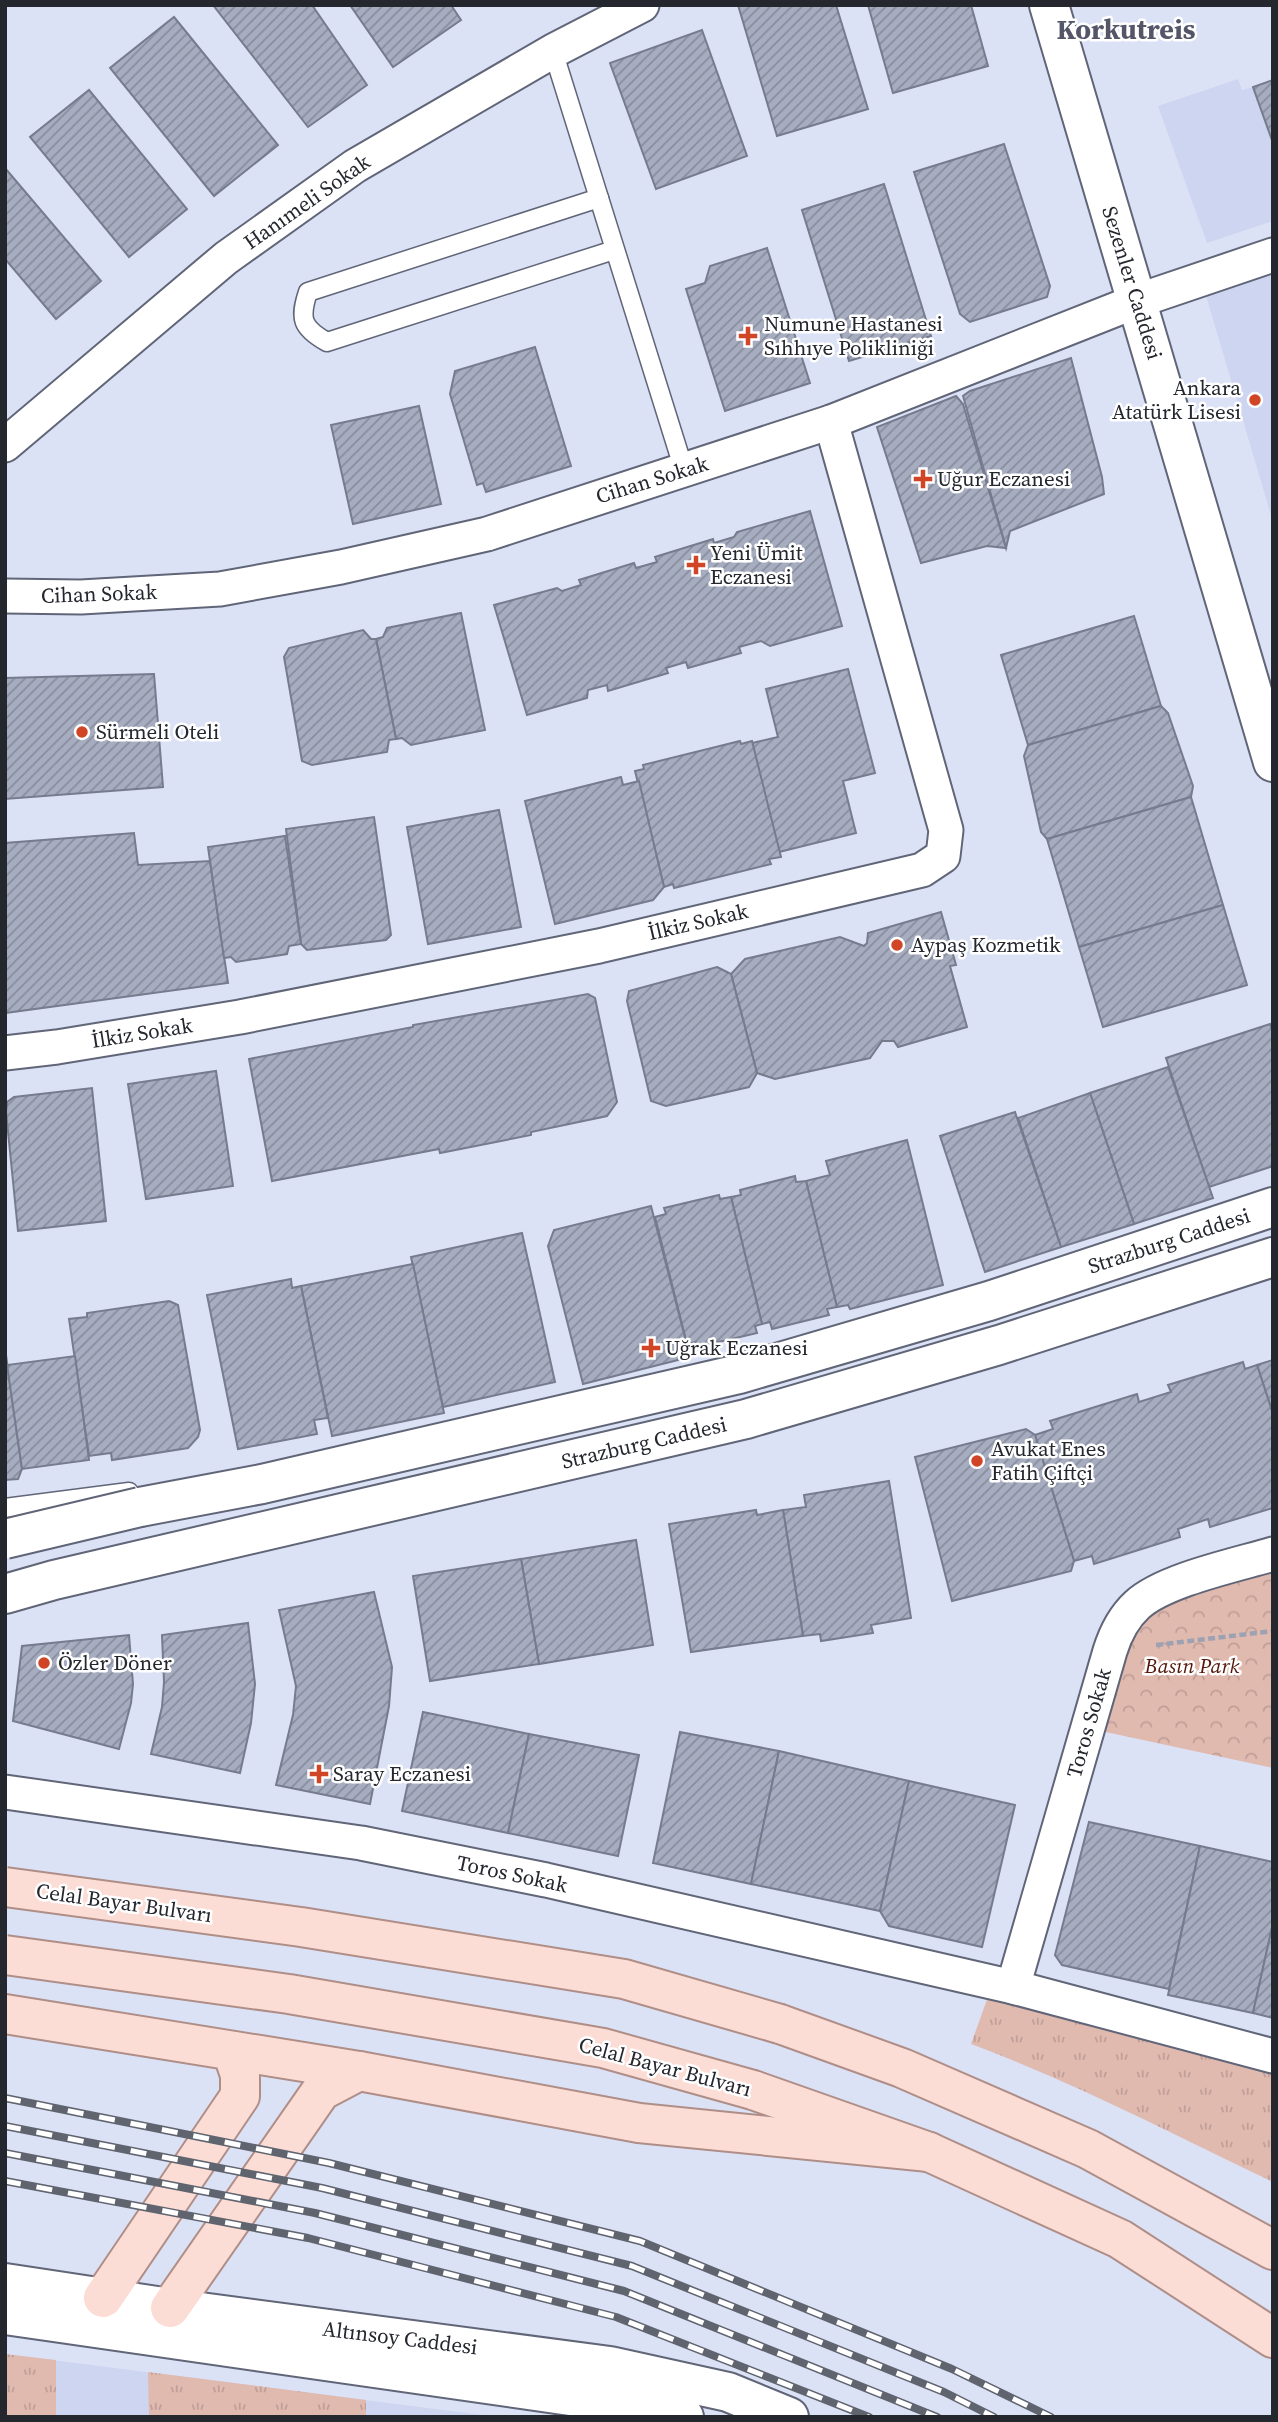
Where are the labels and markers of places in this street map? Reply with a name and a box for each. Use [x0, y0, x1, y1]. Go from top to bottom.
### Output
place label: Numune Hastanesi Sıhhıye Polikliniği [764, 309, 943, 362]
marker: Numune Hastanesi Sıhhıye Polikliniği [738, 326, 758, 346]
place label: Ankara Atatürk Lisesi [1112, 373, 1241, 426]
marker: Ankara Atatürk Lisesi [1247, 392, 1263, 408]
place label: Uğur Eczanesi [937, 464, 1070, 493]
marker: Uğur Eczanesi [915, 471, 931, 487]
place label: Yeni Ümit Eczanesi [710, 538, 803, 591]
marker: Yeni Ümit Eczanesi [688, 557, 704, 573]
place label: Sürmeli Oteli [96, 717, 219, 746]
marker: Sürmeli Oteli [74, 724, 90, 740]
place label: Aypaş Kozmetik [911, 930, 1061, 959]
marker: Aypaş Kozmetik [889, 937, 905, 953]
place label: Uğrak Eczanesi [665, 1333, 808, 1362]
marker: Uğrak Eczanesi [643, 1340, 659, 1356]
place label: Avukat Enes Fatih Çiftçi [991, 1434, 1106, 1487]
marker: Avukat Enes Fatih Çiftçi [969, 1453, 985, 1469]
place label: Özler Döner [58, 1648, 172, 1677]
marker: Özler Döner [36, 1655, 52, 1671]
place label: Saray Eczanesi [333, 1759, 471, 1788]
marker: Saray Eczanesi [311, 1766, 327, 1782]

